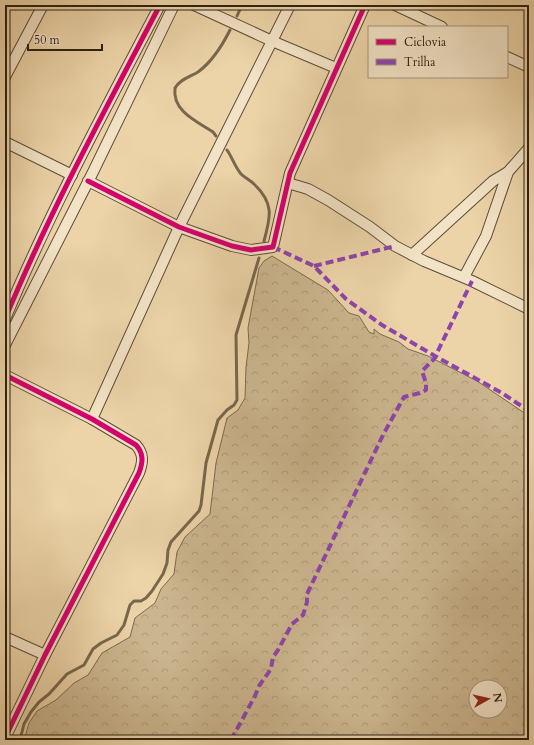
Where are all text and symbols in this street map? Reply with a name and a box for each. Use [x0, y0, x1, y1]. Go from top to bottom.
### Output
scale bar [28, 26, 102, 52]
legend [368, 26, 508, 78]
text: 50 m [34, 32, 61, 48]
text: Ciclovia [404, 34, 447, 50]
text: Trilha [404, 54, 436, 70]
north arrow [468, 679, 508, 719]
text: N [489, 692, 506, 704]

